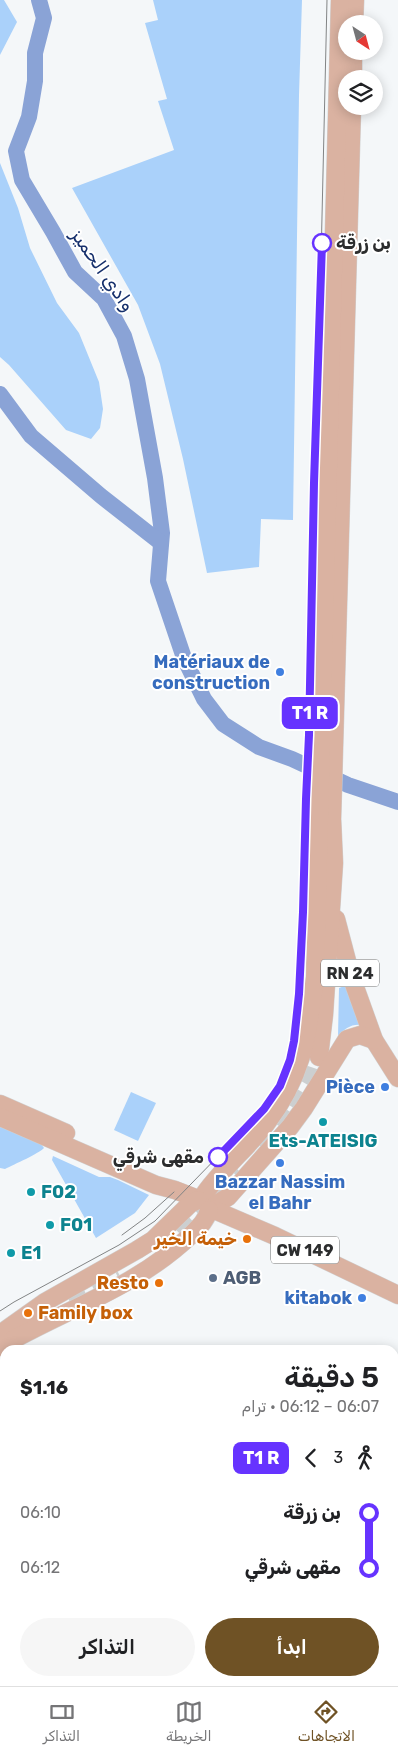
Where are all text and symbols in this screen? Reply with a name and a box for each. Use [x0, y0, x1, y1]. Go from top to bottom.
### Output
north arrow [338, 15, 382, 60]
map controls [338, 15, 383, 115]
button: layers [338, 70, 383, 115]
water label: وادي الحميز [64, 223, 140, 317]
place label: بن زرقة [336, 232, 391, 254]
marker: بن زرقة [312, 233, 332, 253]
place label: Matériaux de construction [152, 651, 270, 694]
marker: Matériaux de construction [274, 666, 286, 678]
line badge: T1 R [275, 697, 345, 729]
text: T1 R [292, 702, 328, 724]
road number: RN 24 [321, 960, 379, 986]
place label: Pièce [326, 1076, 375, 1098]
marker: Pièce [379, 1081, 391, 1093]
marker: Ets-ATEISIG [317, 1116, 329, 1128]
place label: Ets-ATEISIG [269, 1130, 378, 1152]
place label: مقهى شرقي [113, 1146, 204, 1171]
marker: مقهى شرقي [208, 1147, 228, 1167]
marker: Bazzar Nassim el Bahr [274, 1157, 286, 1169]
place label: Bazzar Nassim el Bahr [215, 1171, 345, 1214]
place label: F02 [41, 1181, 76, 1203]
marker: F02 [25, 1186, 37, 1198]
place label: F01 [60, 1214, 92, 1236]
marker: F01 [44, 1219, 56, 1231]
place label: خيمة الخير [153, 1228, 237, 1250]
marker: خيمة الخير [241, 1233, 253, 1245]
road number: CW 149 [271, 1236, 339, 1264]
place label: E1 [21, 1242, 41, 1264]
marker: E1 [5, 1247, 17, 1259]
place label: AGB [223, 1267, 261, 1289]
place label: Resto [97, 1272, 149, 1294]
marker: AGB [207, 1272, 219, 1284]
marker: Resto [153, 1277, 165, 1289]
place label: kitabok [284, 1287, 352, 1309]
marker: kitabok [356, 1292, 368, 1304]
place label: Family box [38, 1302, 133, 1324]
marker: Family box [22, 1307, 34, 1319]
text: 5 دقيقة [284, 1361, 379, 1394]
text: $1.16 [20, 1376, 68, 1399]
text: 06:07 – 06:12 · ترام [242, 1397, 379, 1416]
icon: back [297, 1444, 325, 1472]
icon: walk [351, 1444, 379, 1472]
text: T1 R [243, 1447, 279, 1469]
text: 3 [333, 1448, 343, 1467]
text: بن زرقة [283, 1501, 341, 1524]
text: 06:10 [20, 1503, 61, 1522]
text: مقهى شرقي [245, 1556, 341, 1579]
text: 06:12 [20, 1558, 60, 1577]
button: التذاكر [20, 1618, 195, 1676]
button: ابدأ [205, 1618, 379, 1676]
tab: التذاكر [43, 1698, 80, 1745]
tab: الخريطة [166, 1698, 212, 1745]
tab: الاتجاهات [298, 1698, 355, 1745]

